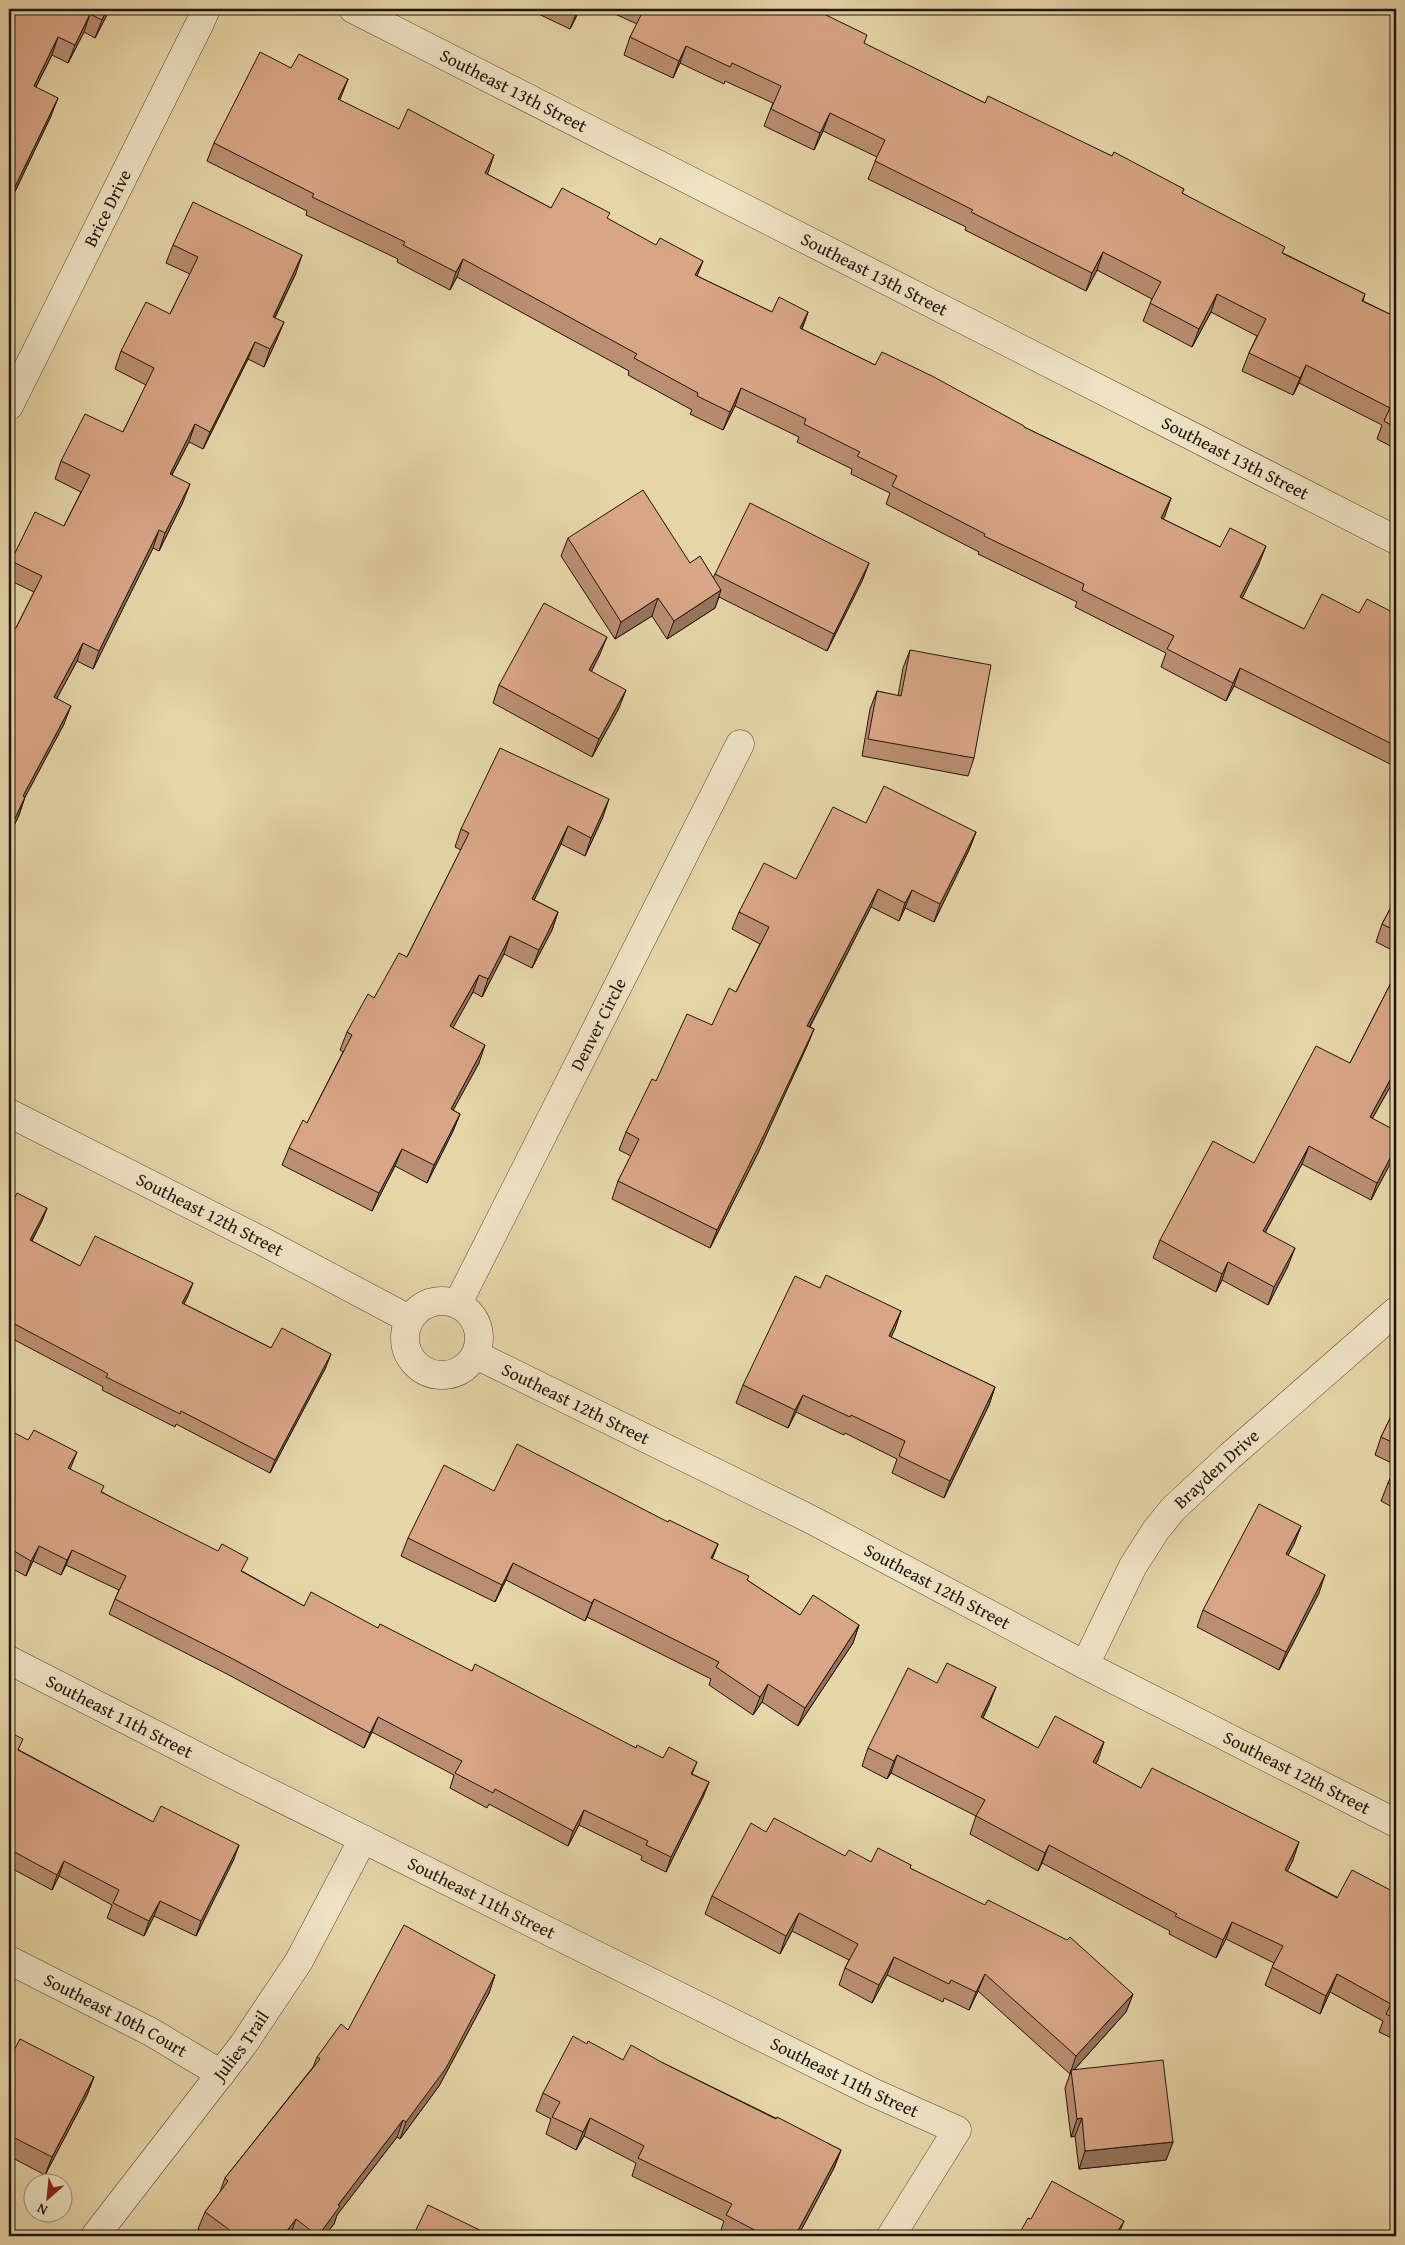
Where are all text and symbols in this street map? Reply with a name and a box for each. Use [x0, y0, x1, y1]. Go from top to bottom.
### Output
street label: Southeast 13th Street [435, 41, 593, 139]
street label: Brice Drive [76, 165, 138, 251]
street label: Southeast 13th Street [796, 225, 953, 323]
street label: Southeast 13th Street [1157, 409, 1314, 507]
street label: Denver Circle [563, 973, 633, 1075]
street label: Southeast 12th Street [132, 1166, 289, 1263]
street label: Southeast 12th Street [497, 1356, 655, 1452]
street label: Brayden Drive [1167, 1422, 1265, 1515]
street label: Southeast 12th Street [859, 1536, 1016, 1636]
street label: Southeast 11th Street [41, 1667, 198, 1765]
street label: Southeast 12th Street [1219, 1723, 1376, 1821]
street label: Southeast 11th Street [403, 1849, 561, 1946]
street label: Southeast 10th Court [39, 1966, 193, 2064]
street label: Julies Trail [205, 2005, 275, 2088]
street label: Southeast 11th Street [766, 2030, 924, 2124]
north arrow [22, 2172, 72, 2222]
text: N [33, 2198, 51, 2221]

